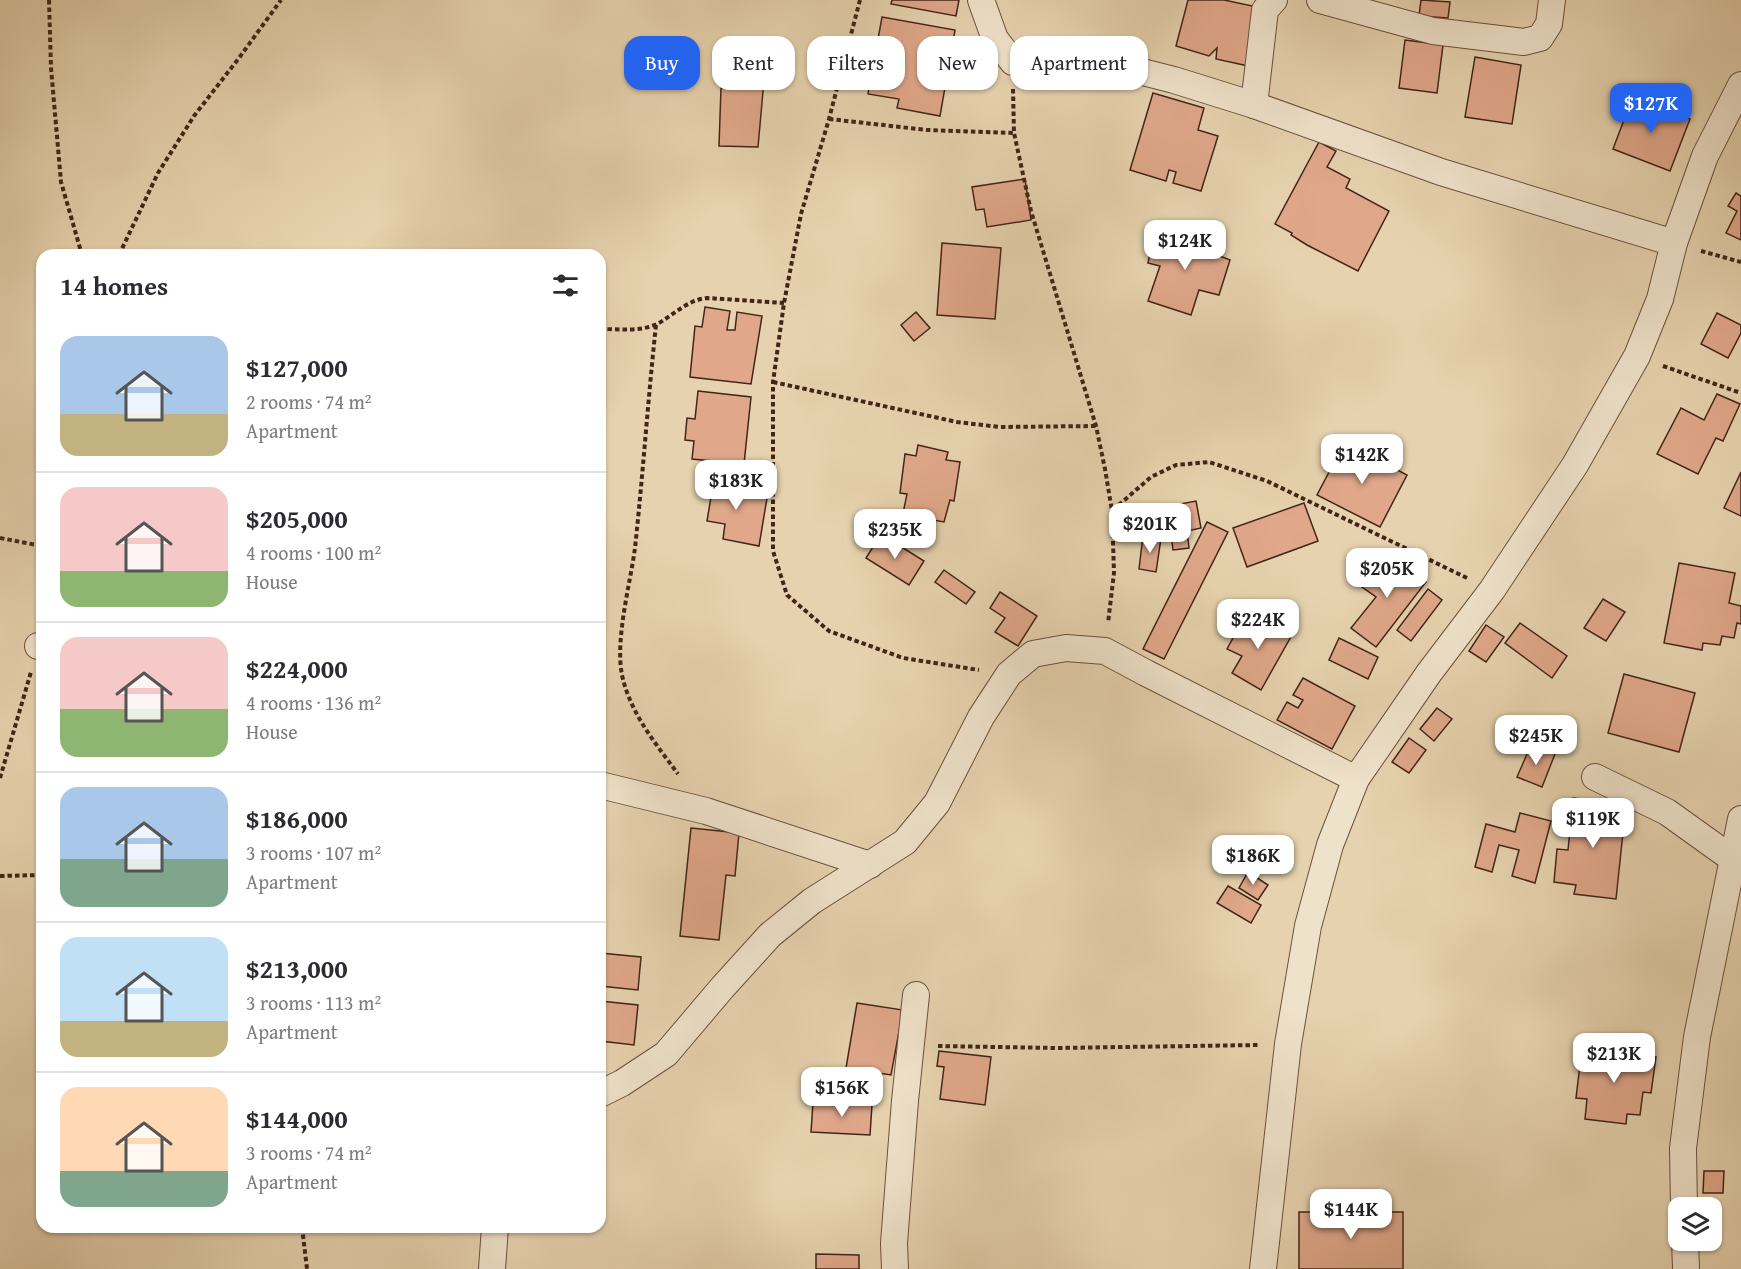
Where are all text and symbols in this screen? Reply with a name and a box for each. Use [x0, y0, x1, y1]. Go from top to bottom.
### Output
chip: Buy [624, 36, 700, 90]
chip: Rent [712, 36, 795, 90]
chip: Filters [807, 36, 905, 90]
chip: New [917, 36, 998, 90]
chip: Apartment [1010, 36, 1148, 90]
pin: $127K [1609, 83, 1693, 134]
text: $127K [1624, 88, 1678, 117]
pin: $124K [1143, 220, 1227, 271]
text: $124K [1158, 225, 1212, 254]
text: 14 homes [60, 266, 168, 305]
icon: filters [549, 269, 582, 302]
text: $127,000 [246, 348, 348, 387]
icon: home [108, 360, 180, 432]
text: 2 rooms · 74 m² [246, 387, 372, 416]
text: Apartment [246, 416, 338, 445]
pin: $142K [1320, 434, 1404, 485]
text: $142K [1335, 439, 1389, 468]
pin: $183K [694, 460, 778, 511]
text: $183K [709, 465, 763, 494]
text: $205,000 [246, 499, 348, 538]
pin: $201K [1108, 503, 1192, 554]
text: $201K [1123, 508, 1177, 537]
pin: $235K [853, 509, 937, 560]
icon: home [108, 511, 180, 583]
text: $235K [868, 514, 922, 543]
text: 4 rooms · 100 m² [246, 538, 381, 567]
pin: $205K [1345, 548, 1429, 599]
text: $205K [1360, 553, 1414, 582]
text: House [246, 567, 298, 596]
pin: $224K [1216, 599, 1300, 650]
text: $224K [1231, 604, 1285, 633]
text: $224,000 [246, 649, 348, 688]
icon: home [108, 661, 180, 733]
text: 4 rooms · 136 m² [246, 688, 381, 717]
pin: $245K [1494, 715, 1578, 766]
text: House [246, 717, 298, 746]
text: $245K [1509, 720, 1563, 749]
pin: $119K [1551, 798, 1635, 849]
text: $186,000 [246, 799, 348, 838]
text: $119K [1566, 803, 1620, 832]
icon: home [108, 811, 180, 883]
pin: $186K [1211, 835, 1295, 886]
text: 3 rooms · 107 m² [246, 838, 381, 867]
text: $186K [1226, 840, 1280, 869]
text: Apartment [246, 867, 338, 896]
text: $213,000 [246, 949, 348, 988]
icon: home [108, 961, 180, 1033]
text: 3 rooms · 113 m² [246, 988, 381, 1017]
text: Apartment [246, 1017, 338, 1046]
pin: $213K [1572, 1033, 1656, 1084]
text: $213K [1587, 1038, 1641, 1067]
pin: $156K [800, 1067, 884, 1118]
text: $156K [815, 1072, 869, 1101]
text: $144,000 [246, 1099, 348, 1138]
icon: home [108, 1111, 180, 1183]
text: 3 rooms · 74 m² [246, 1138, 372, 1167]
text: Apartment [246, 1167, 338, 1196]
pin: $144K [1309, 1189, 1393, 1240]
text: $144K [1324, 1194, 1378, 1223]
map controls [1668, 1197, 1722, 1251]
button: layers [1668, 1197, 1722, 1251]

